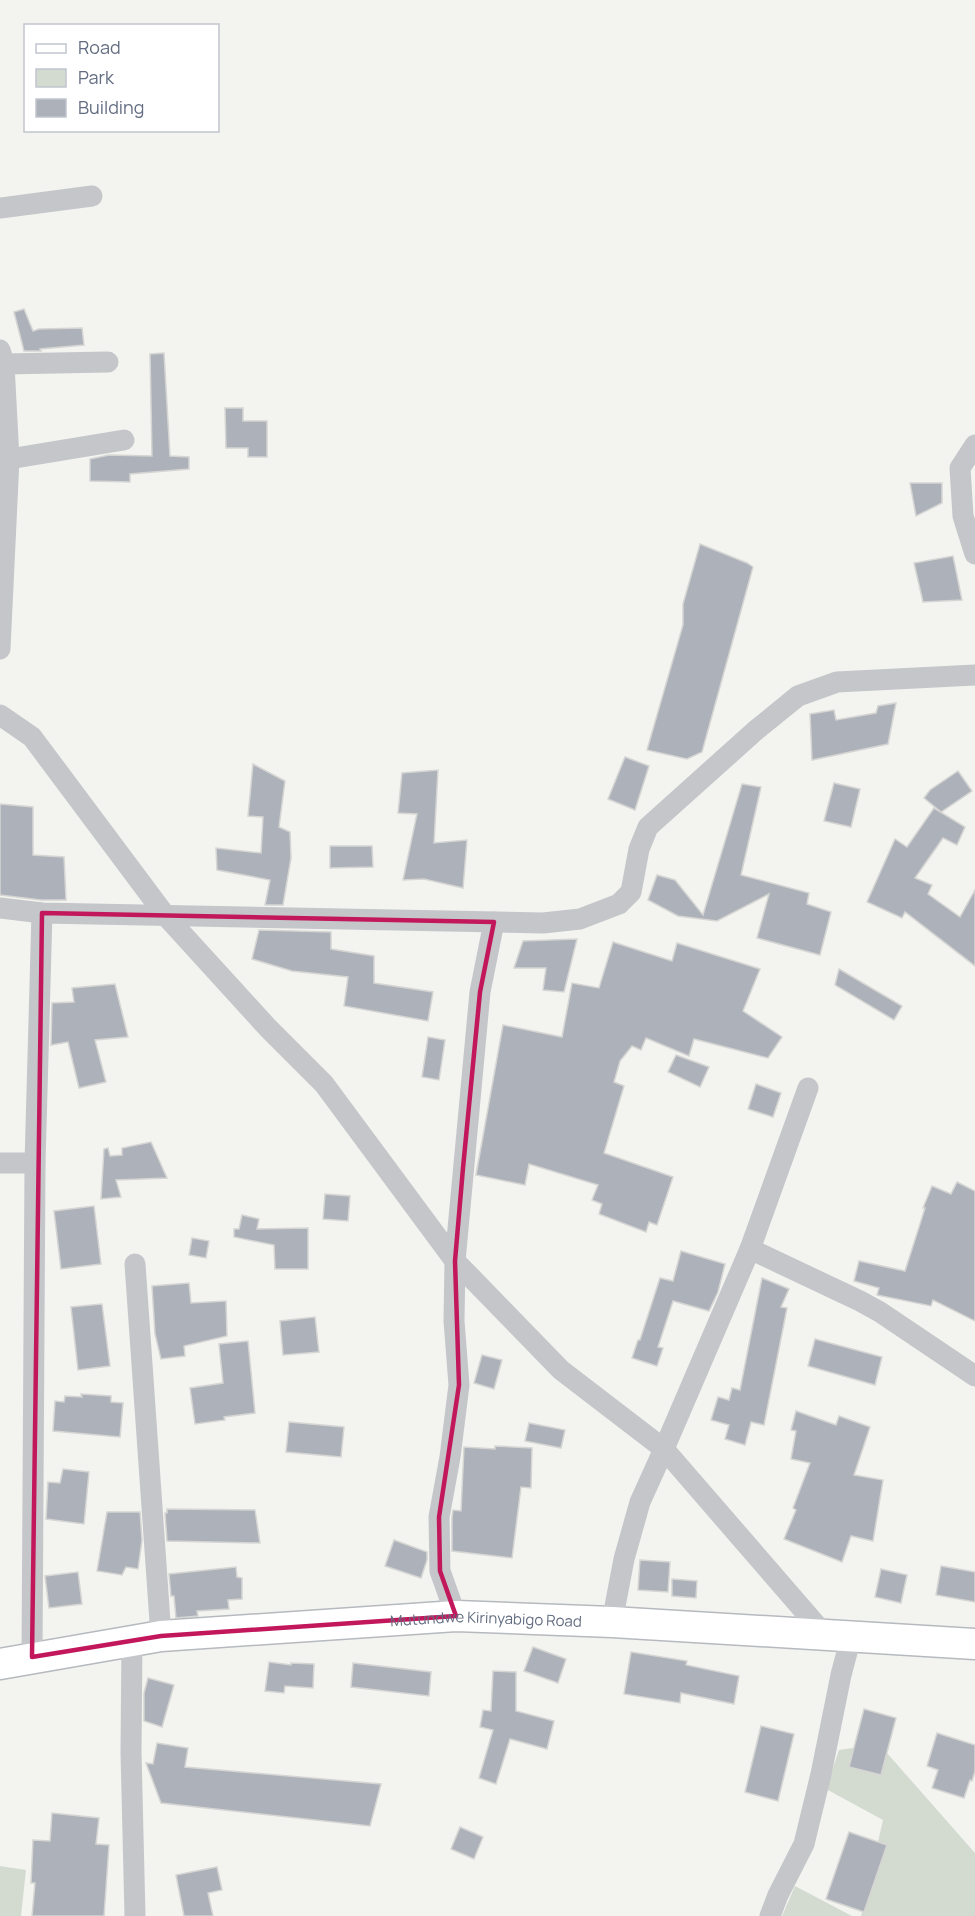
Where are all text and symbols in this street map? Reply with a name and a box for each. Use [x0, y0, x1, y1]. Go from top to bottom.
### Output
legend [24, 24, 219, 132]
text: Road [78, 35, 121, 59]
text: Park [78, 65, 115, 89]
text: Building [78, 95, 144, 119]
street label: Mutundwe Kirinyabigo Road [389, 1605, 582, 1631]

